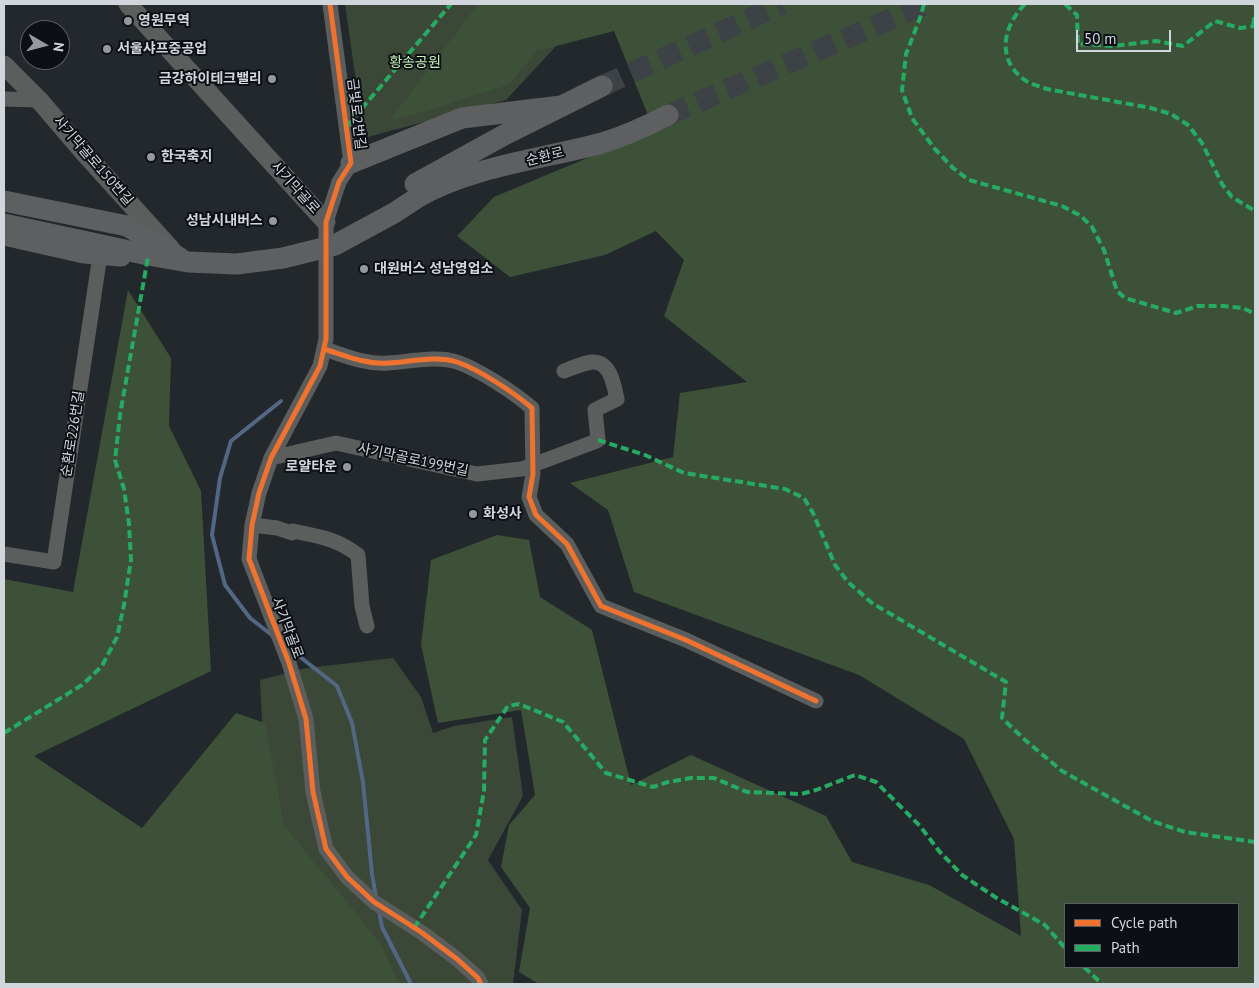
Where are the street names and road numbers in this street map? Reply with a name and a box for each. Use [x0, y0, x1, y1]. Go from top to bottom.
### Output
street label: 금빛로2번길 [343, 77, 369, 151]
street label: 사기막골로150번길 [50, 113, 136, 209]
street label: 순환로 [524, 144, 566, 170]
street label: 사기막골로 [267, 158, 323, 218]
street label: 순환로226번길 [58, 390, 88, 478]
street label: 사기막골로199번길 [356, 440, 470, 480]
street label: 사기막골로 [268, 595, 306, 661]

